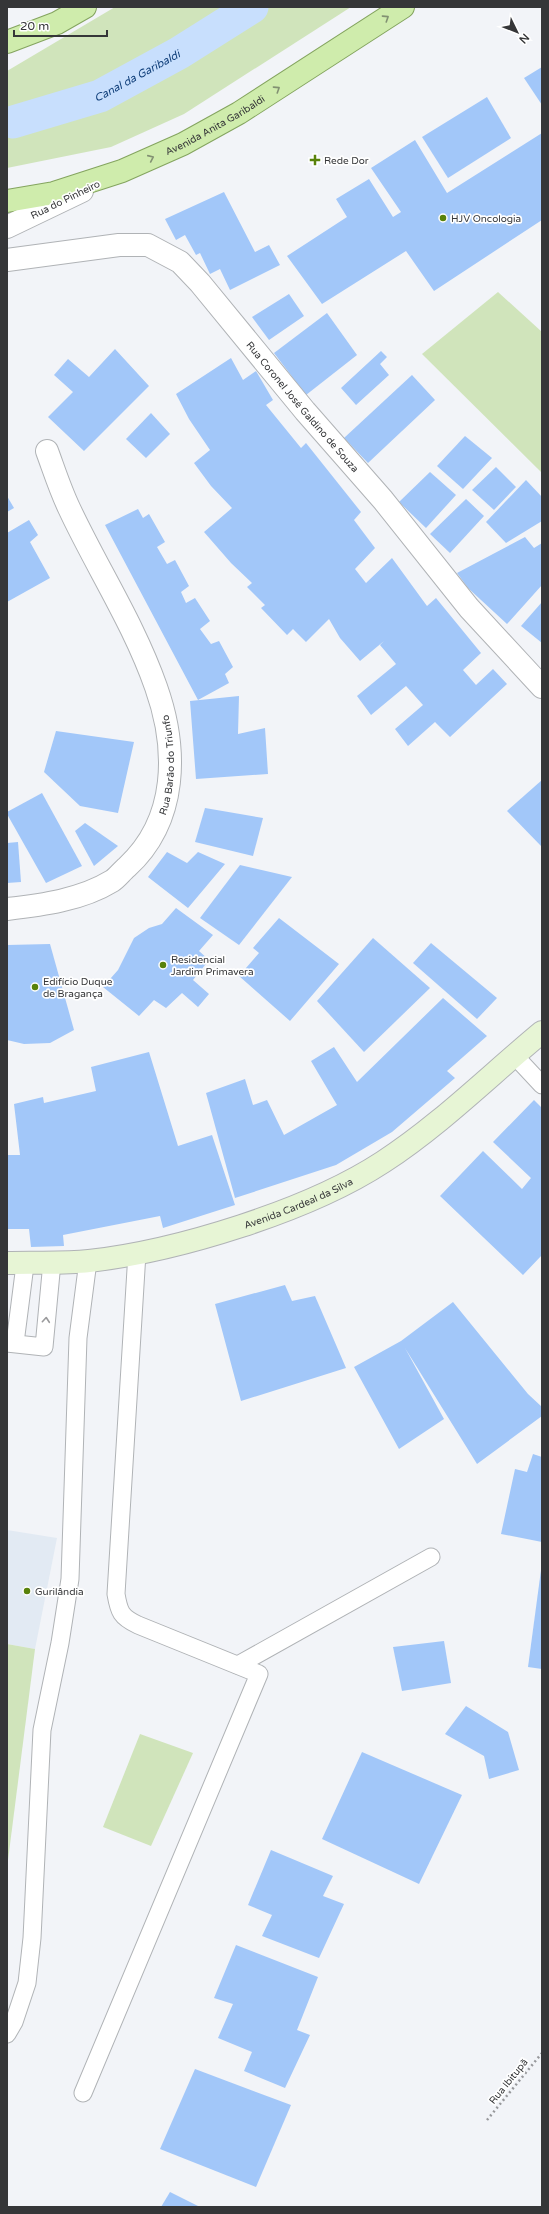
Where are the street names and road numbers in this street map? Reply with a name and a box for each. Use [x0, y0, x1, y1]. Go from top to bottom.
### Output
street label: Avenida Anita Garibaldi [164, 93, 267, 158]
street label: Rua do Pinheiro [29, 178, 102, 222]
street label: Rua Coronel José Galdino de Souza [243, 339, 361, 475]
street label: Rua Barão do Triunfo [157, 714, 177, 817]
street label: Avenida Cardeal da Silva [243, 1176, 355, 1232]
street label: Rua Ibitupã [487, 2057, 531, 2107]

